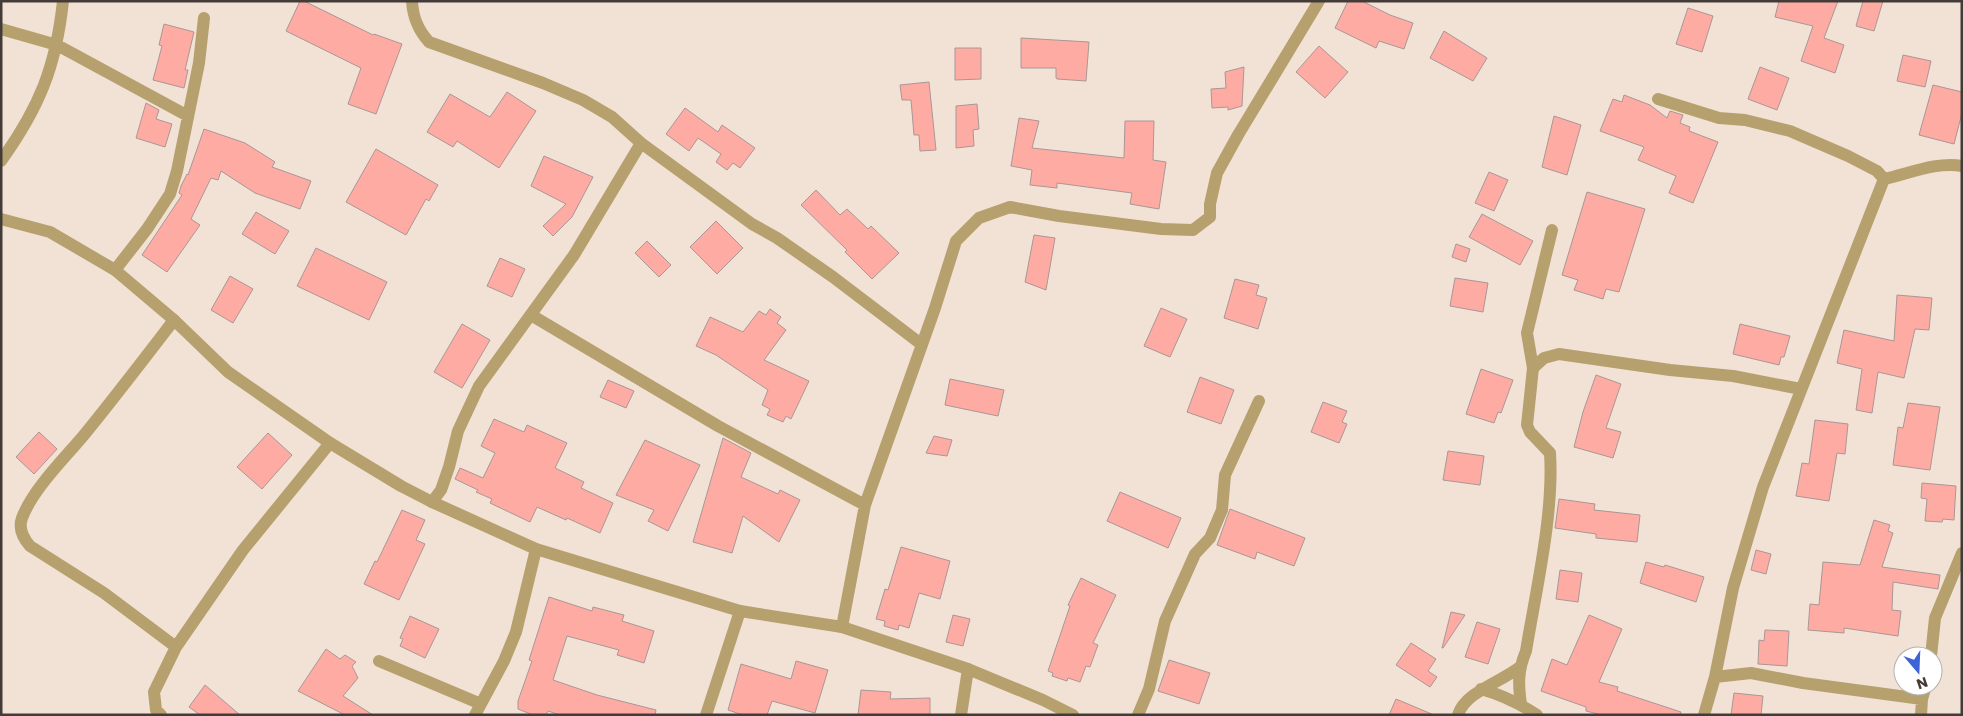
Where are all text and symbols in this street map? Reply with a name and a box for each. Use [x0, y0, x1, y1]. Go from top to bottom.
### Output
north arrow [1893, 646, 1943, 696]
text: N [1914, 672, 1930, 694]

